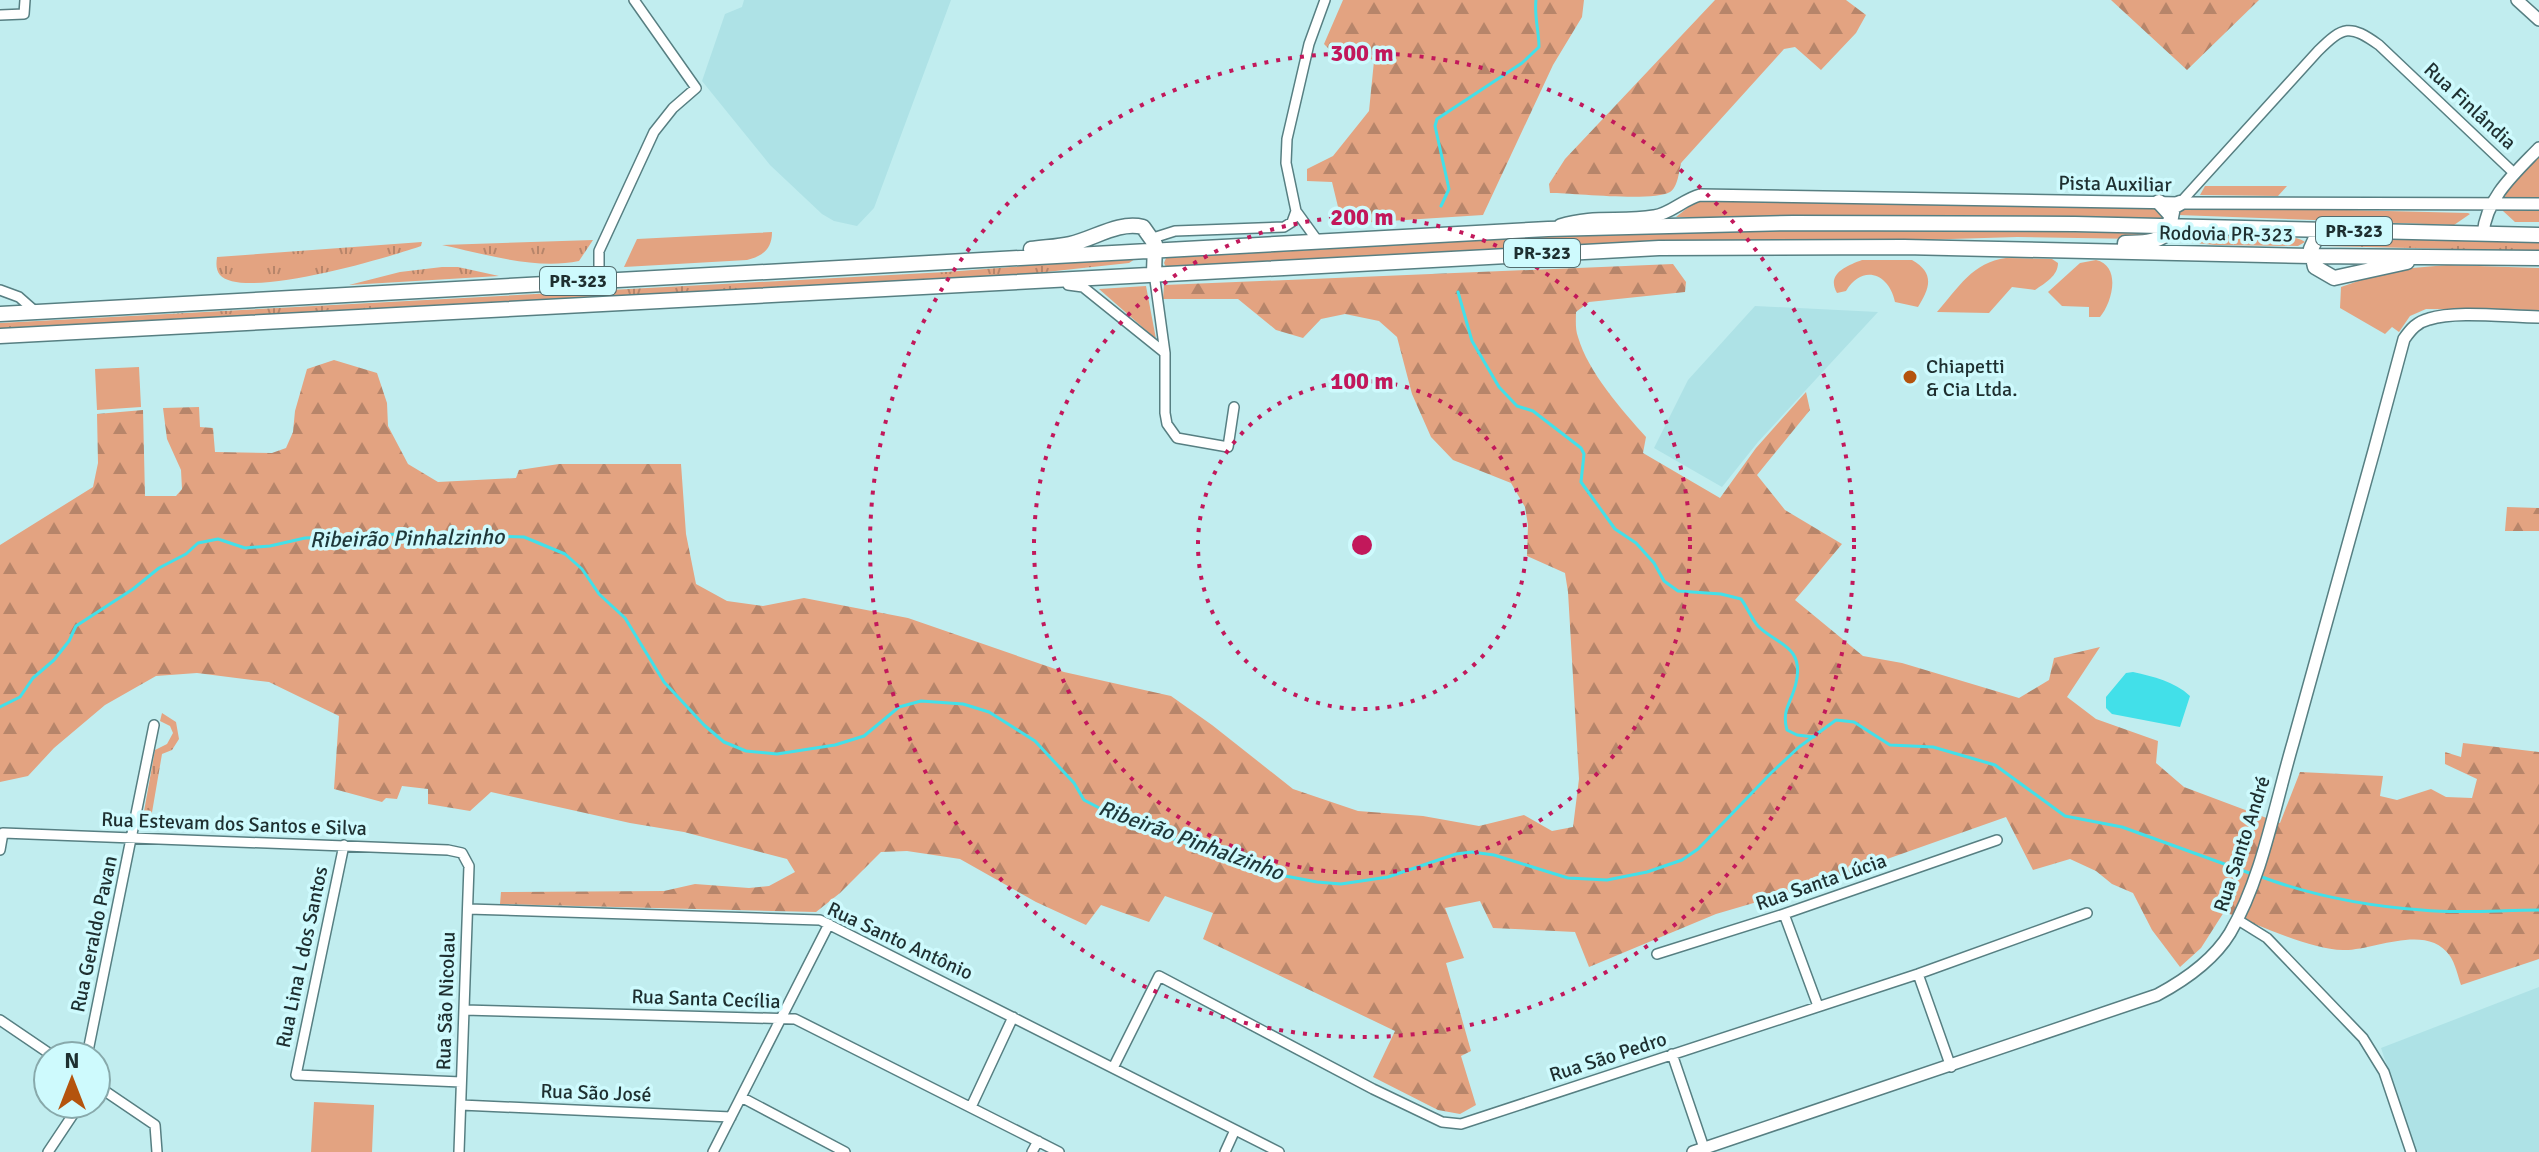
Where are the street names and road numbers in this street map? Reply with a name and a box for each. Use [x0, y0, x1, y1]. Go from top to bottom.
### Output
street label: Rua Finlândia [2419, 57, 2521, 155]
street label: Pista Auxiliar [2058, 171, 2173, 197]
road number: PR-323 [2316, 217, 2392, 245]
street label: Rodovia PR-323 [2159, 220, 2293, 248]
road number: PR-323 [1504, 239, 1580, 267]
road number: PR-323 [540, 267, 616, 295]
street label: Rua Santo André [2208, 773, 2276, 915]
street label: Rua Estevam dos Santos e Silva [101, 807, 367, 841]
street label: Rua Santa Lúcia [1752, 848, 1890, 916]
street label: Rua Geraldo Pavan [65, 853, 123, 1015]
street label: Rua Lina L dos Santos [271, 864, 334, 1050]
street label: Rua Santo Antônio [823, 896, 977, 986]
street label: Rua São Nicolau [431, 931, 461, 1071]
street label: Rua Santa Cecília [631, 984, 781, 1014]
street label: Rua São Pedro [1546, 1026, 1670, 1088]
street label: Rua São José [540, 1079, 652, 1107]

